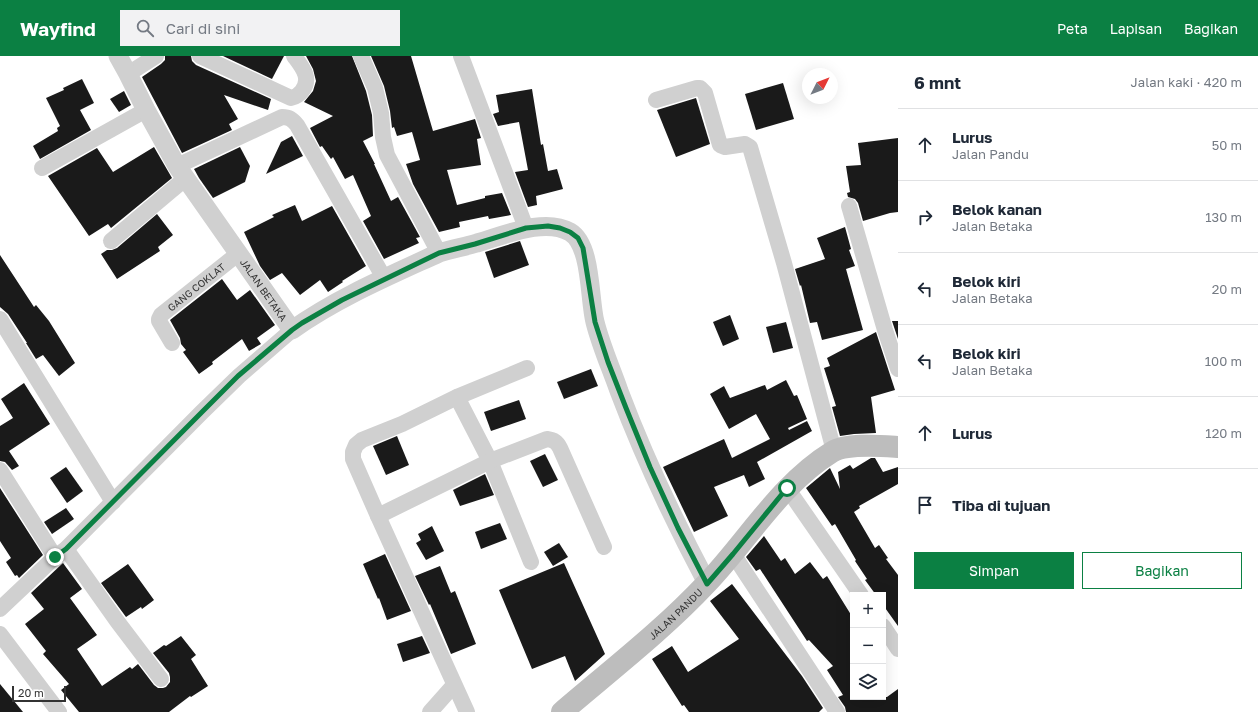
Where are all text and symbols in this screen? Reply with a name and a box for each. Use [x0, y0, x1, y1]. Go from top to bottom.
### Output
search box [120, 10, 400, 46]
text: Wayfind [20, 17, 96, 40]
icon: search [134, 17, 156, 39]
text: Cari di sini [166, 19, 240, 37]
text: Peta [1057, 20, 1088, 37]
text: Lapisan [1110, 20, 1162, 37]
text: Bagikan [1184, 20, 1238, 37]
north arrow [802, 68, 838, 104]
text: 6 mnt [914, 72, 961, 93]
text: Jalan kaki · 420 m [1131, 74, 1242, 90]
text: Lurus [952, 128, 993, 146]
icon: ahead [914, 134, 936, 156]
text: 50 m [1212, 137, 1242, 153]
text: Jalan Pandu [952, 146, 1029, 162]
text: Belok kanan [952, 200, 1042, 218]
icon: right [914, 206, 936, 228]
text: 130 m [1205, 209, 1242, 225]
text: Jalan Betaka [952, 218, 1033, 234]
street label: JALAN BETAKA [238, 256, 290, 324]
street label: GANG COKLAT [165, 261, 227, 313]
text: Belok kiri [952, 272, 1021, 290]
icon: left [914, 278, 936, 300]
text: 20 m [1212, 281, 1242, 297]
text: Jalan Betaka [952, 290, 1033, 306]
text: Belok kiri [952, 344, 1021, 362]
icon: left [914, 350, 936, 372]
text: 100 m [1205, 353, 1242, 369]
text: Jalan Betaka [952, 362, 1033, 378]
icon: ahead [914, 422, 936, 444]
text: Lurus [952, 424, 993, 442]
text: 120 m [1205, 425, 1242, 441]
route start [778, 479, 796, 497]
icon: arrive [914, 494, 936, 516]
text: Tiba di tujuan [952, 496, 1050, 514]
route end [46, 548, 64, 566]
button: Simpan [914, 552, 1074, 589]
button: Bagikan [1082, 552, 1242, 589]
street label: JALAN PANDU [646, 586, 705, 642]
map controls [850, 592, 886, 700]
button: + [850, 592, 886, 628]
button: − [850, 628, 886, 664]
button: layers [850, 664, 886, 700]
scale bar [12, 684, 66, 703]
text: 20 m [18, 686, 44, 699]

